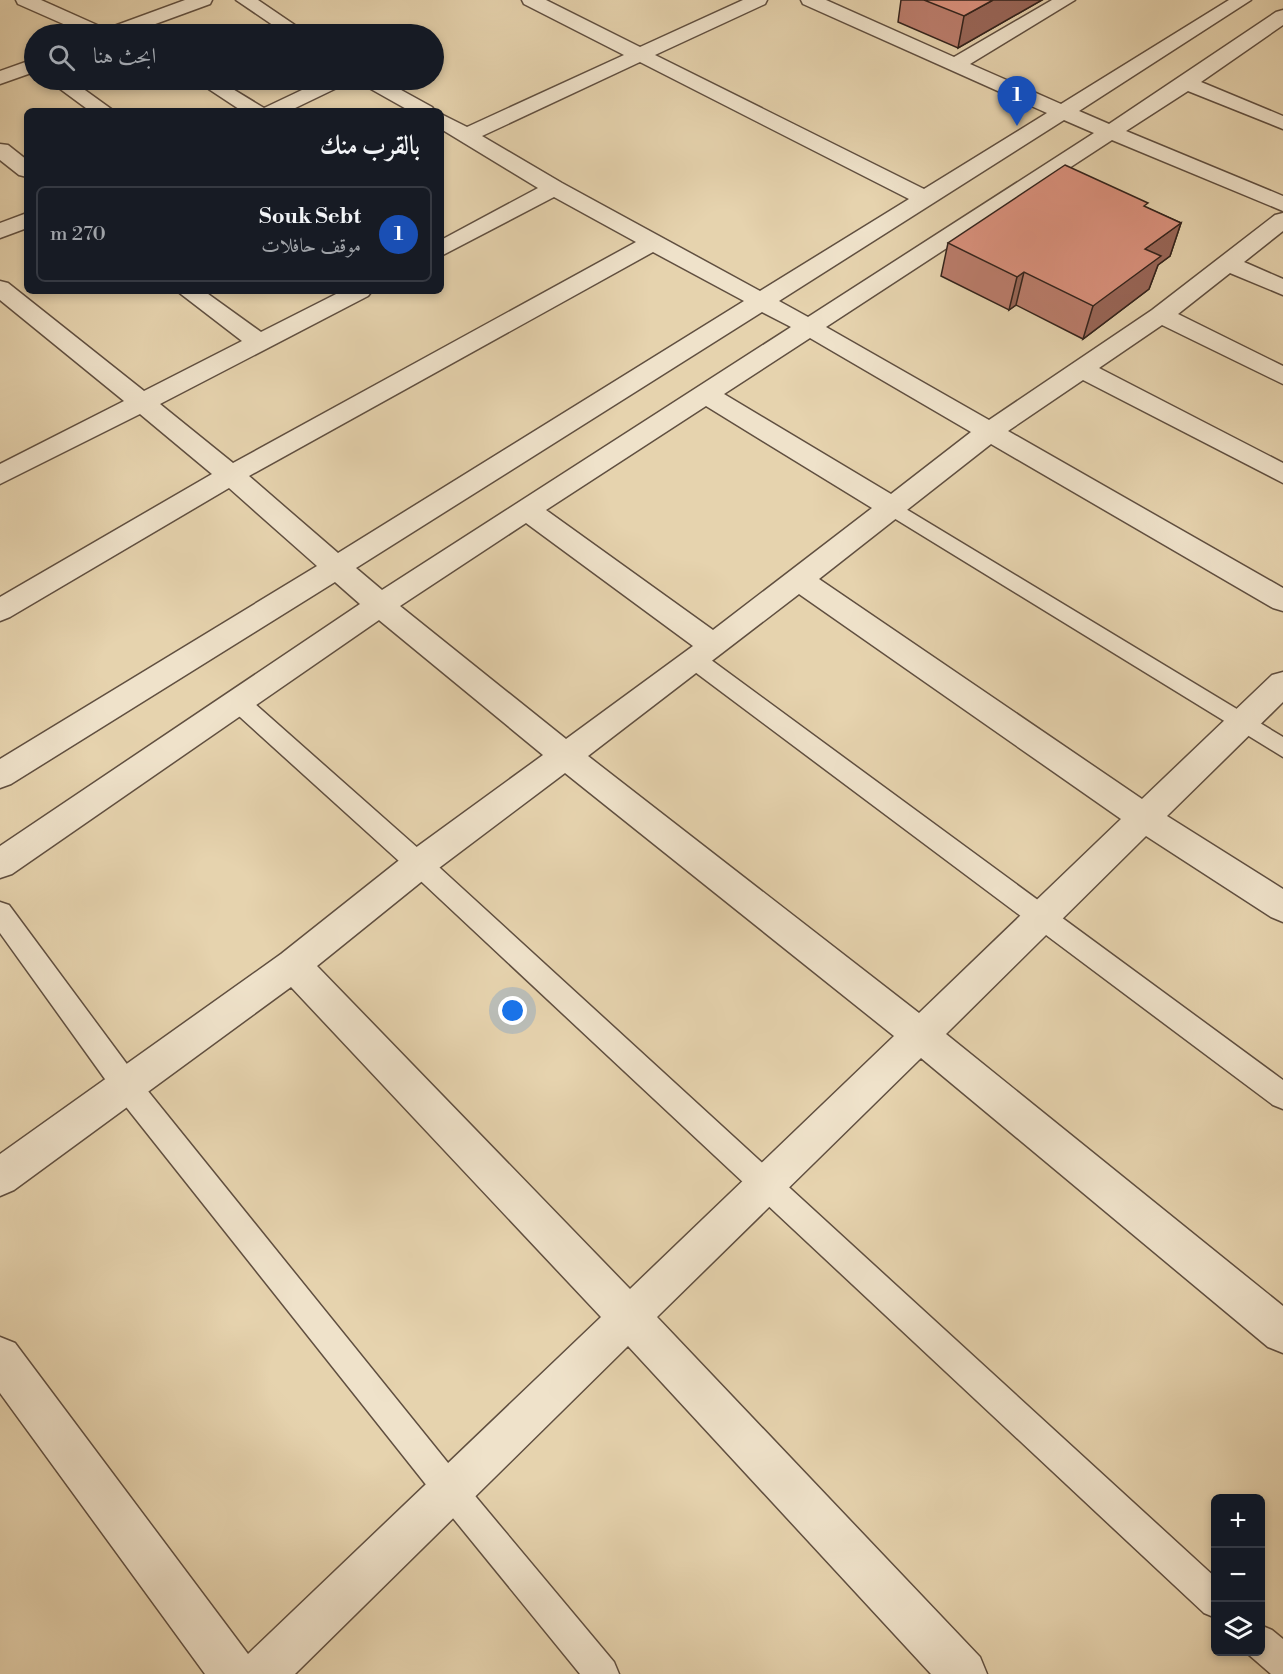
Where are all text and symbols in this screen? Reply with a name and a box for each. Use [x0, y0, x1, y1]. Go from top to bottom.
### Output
search box [24, 24, 444, 90]
icon: search [45, 41, 78, 74]
text: ابحث هنا [93, 43, 156, 70]
pin: 1 [998, 76, 1036, 126]
text: بالقرب منك [320, 130, 420, 162]
text: Souk Sebt [259, 203, 361, 230]
text: 270 m [50, 222, 106, 247]
text: 1 [394, 222, 403, 247]
text: موقف حافلات [261, 234, 361, 259]
your location [498, 996, 527, 1025]
map controls [1211, 1494, 1265, 1656]
button: + [1211, 1494, 1265, 1548]
button: − [1211, 1548, 1265, 1602]
button: layers [1211, 1602, 1265, 1656]

